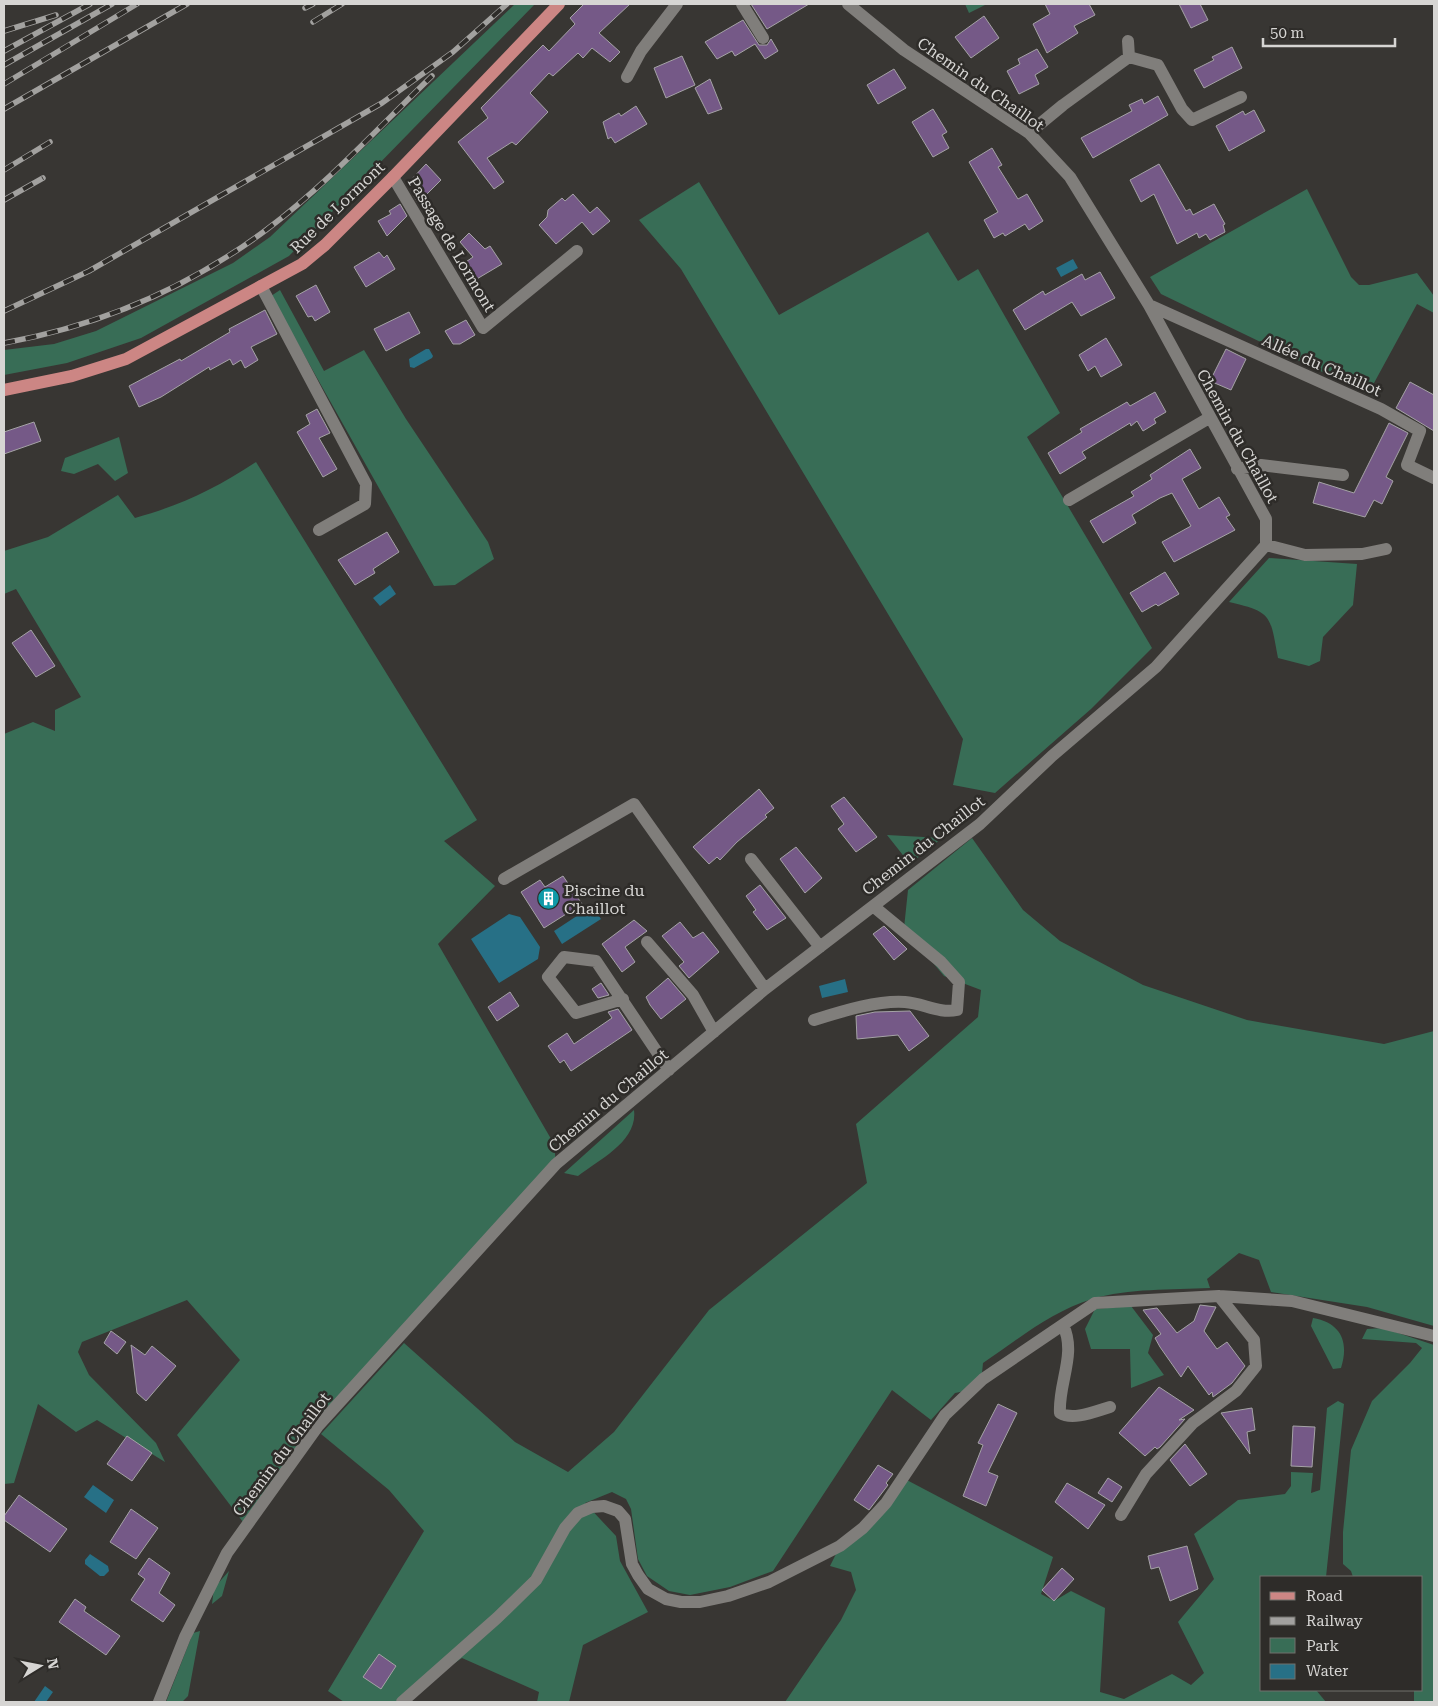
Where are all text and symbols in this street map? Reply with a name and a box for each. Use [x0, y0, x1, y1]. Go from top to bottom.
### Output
scale bar [1263, 15, 1396, 47]
text: 50 m [1270, 24, 1305, 42]
street label: Chemin du Chaillot [914, 34, 1048, 135]
street label: Rue de Lormont [286, 158, 388, 257]
street label: Passage de Lormont [404, 173, 499, 315]
street label: Allée du Chaillot [1259, 331, 1384, 400]
street label: Chemin du Chaillot [1193, 366, 1282, 507]
street label: Chemin du Chaillot [858, 792, 988, 899]
place label: Piscine du Chaillot [564, 881, 644, 918]
building icon: Piscine du Chaillot [536, 887, 560, 911]
street label: Chemin du Chaillot [545, 1045, 672, 1156]
street label: Chemin du Chaillot [229, 1389, 334, 1520]
legend [1260, 1576, 1423, 1691]
text: Road [1306, 1587, 1343, 1605]
text: Railway [1306, 1612, 1363, 1630]
text: Park [1306, 1637, 1340, 1655]
north arrow [15, 1641, 65, 1691]
text: N [44, 1657, 62, 1671]
text: Water [1306, 1662, 1348, 1680]

